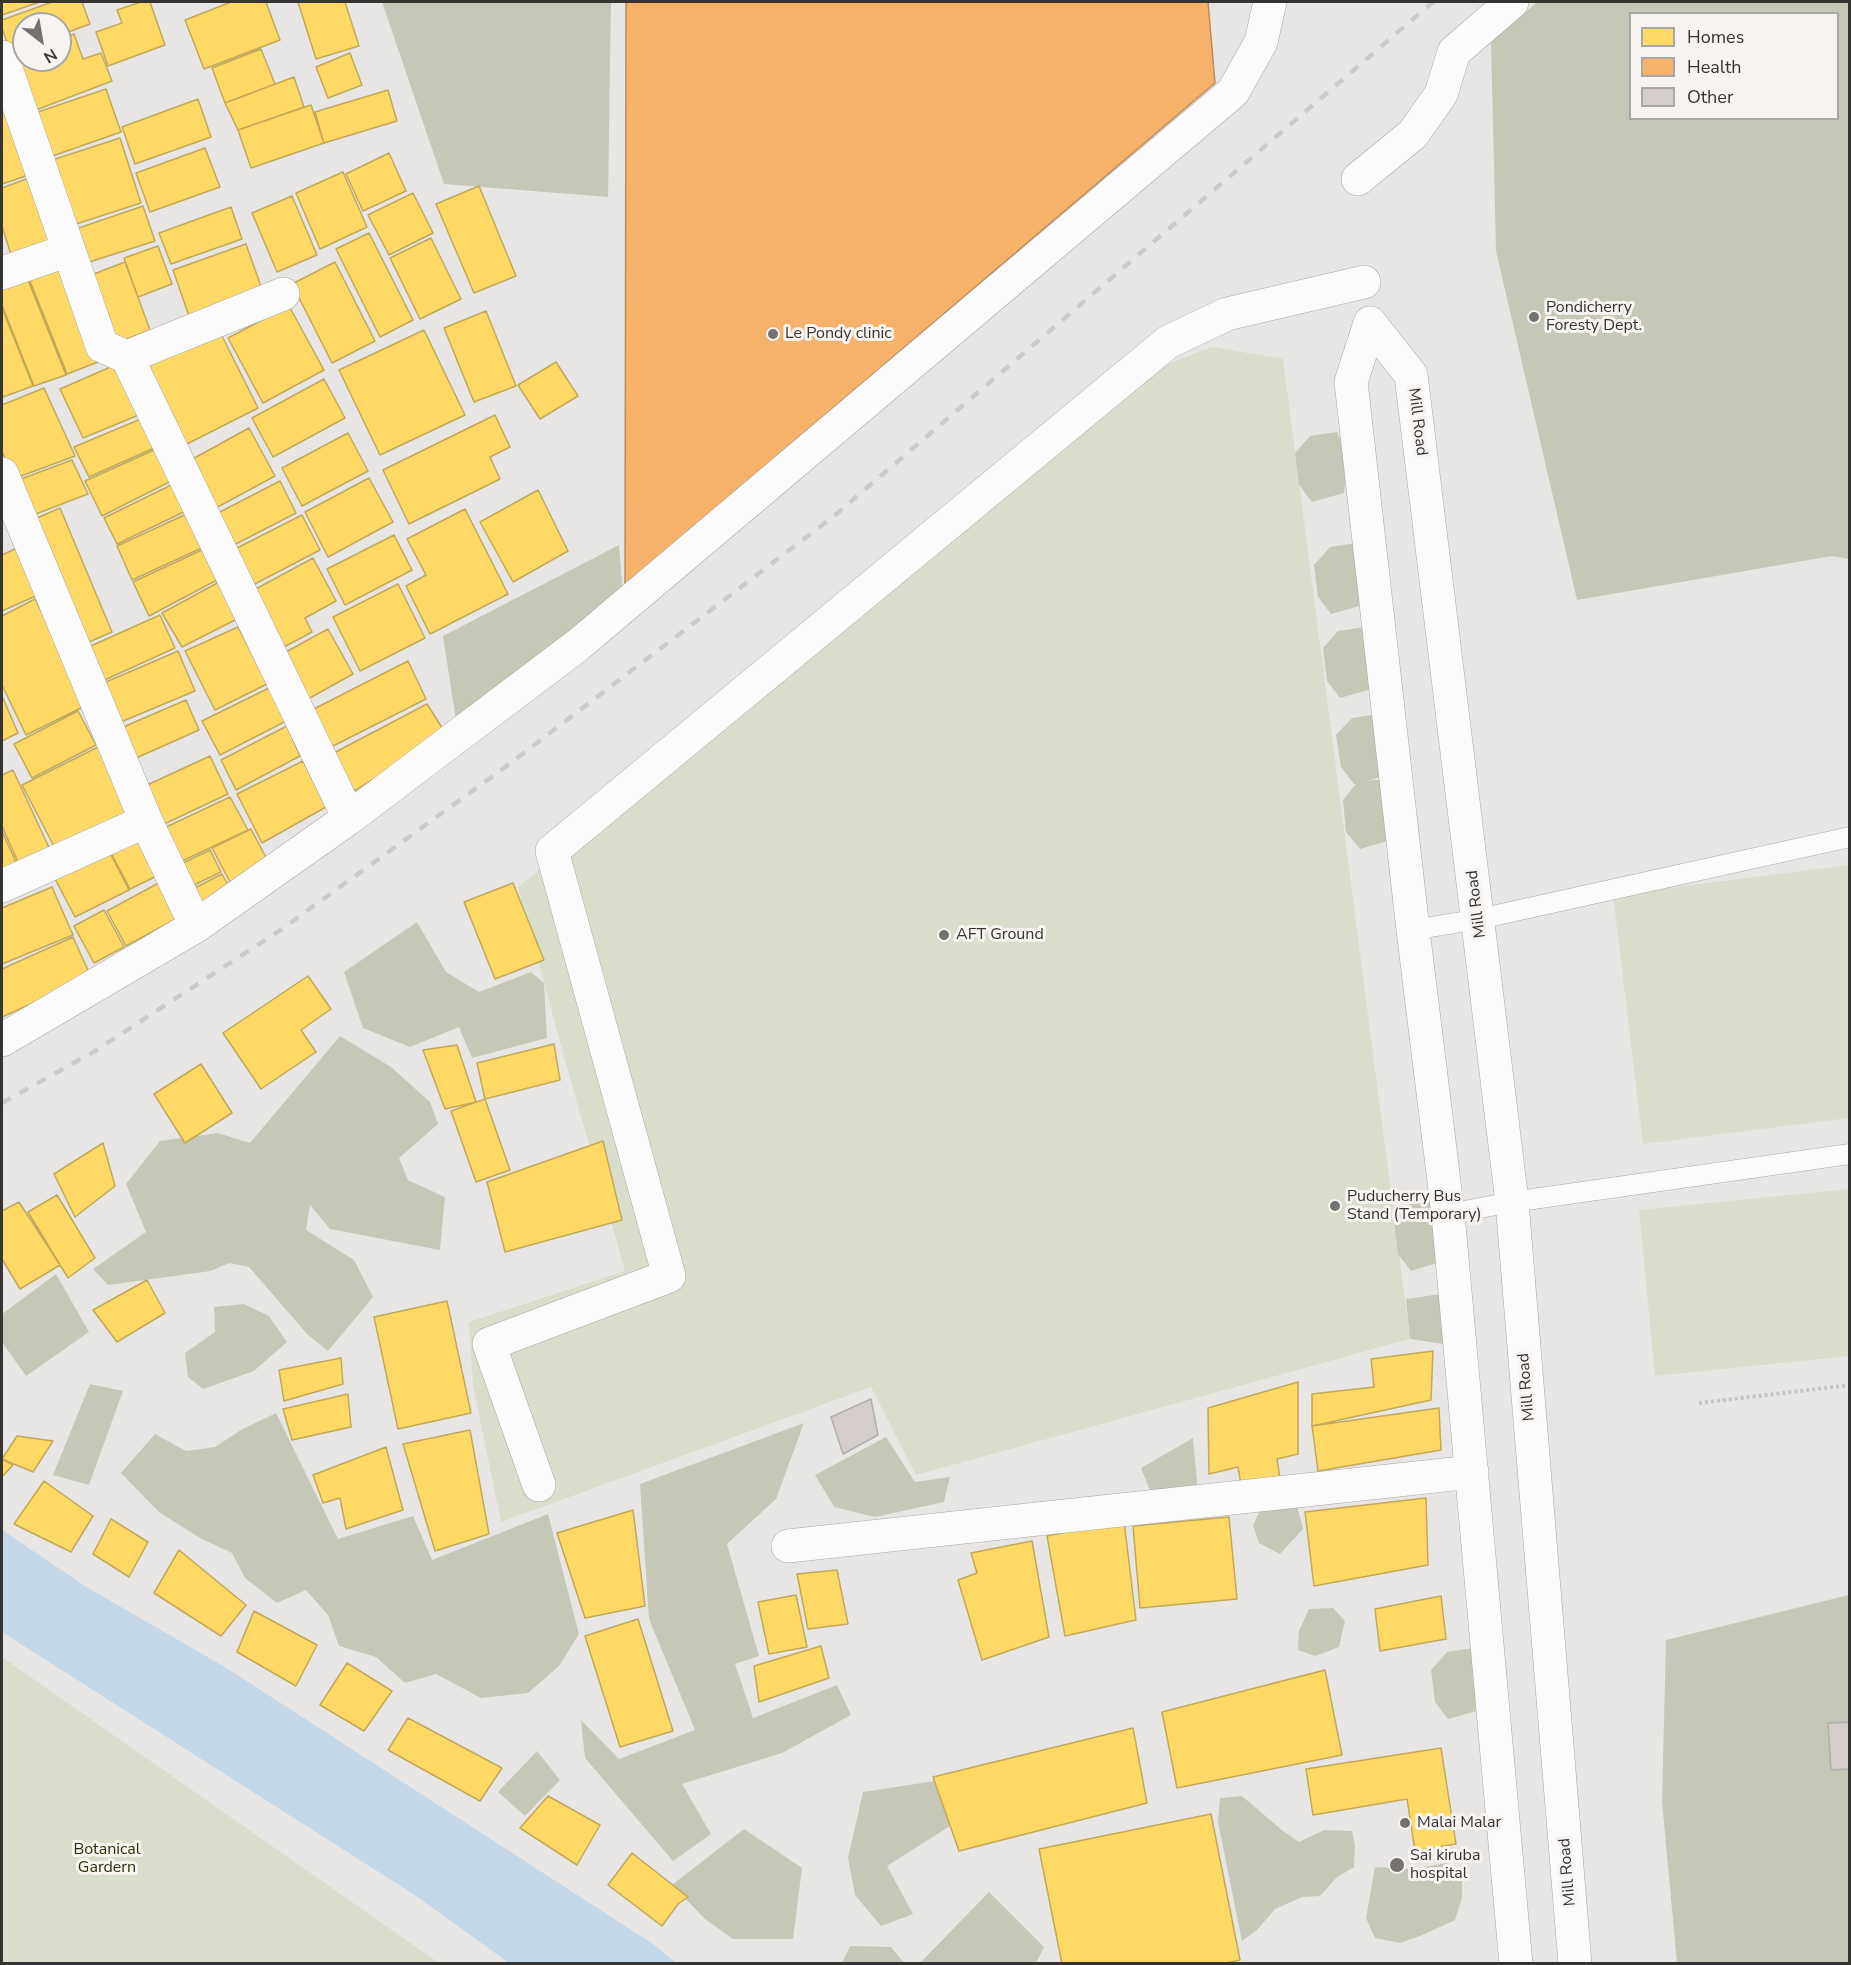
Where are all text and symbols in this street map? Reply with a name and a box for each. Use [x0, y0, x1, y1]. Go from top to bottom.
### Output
north arrow [12, 12, 72, 72]
legend [1629, 12, 1839, 120]
text: Homes [1687, 25, 1744, 49]
text: N [39, 43, 61, 68]
text: Health [1687, 55, 1742, 79]
text: Other [1687, 85, 1733, 109]
place label: Pondicherry Foresty Dept. [1546, 298, 1642, 336]
marker: Pondicherry Foresty Dept. [1527, 310, 1541, 324]
place label: Le Pondy clinic [785, 324, 892, 344]
marker: Le Pondy clinic [766, 327, 780, 341]
street label: Mill Road [1403, 387, 1431, 457]
street label: Mill Road [1463, 869, 1491, 939]
place label: AFT Ground [956, 925, 1044, 945]
marker: AFT Ground [937, 928, 951, 942]
place label: Puducherry Bus Stand (Temporary) [1347, 1187, 1482, 1225]
marker: Puducherry Bus Stand (Temporary) [1328, 1199, 1342, 1213]
street label: Mill Road [1514, 1352, 1540, 1422]
place label: Malai Malar [1417, 1813, 1501, 1833]
marker: Malai Malar [1398, 1816, 1412, 1830]
street label: Mill Road [1555, 1837, 1581, 1907]
park label: Botanical Gardern [73, 1840, 141, 1878]
place label: Sai kiruba hospital [1410, 1846, 1480, 1884]
marker: Sai kiruba hospital [1388, 1856, 1406, 1874]

